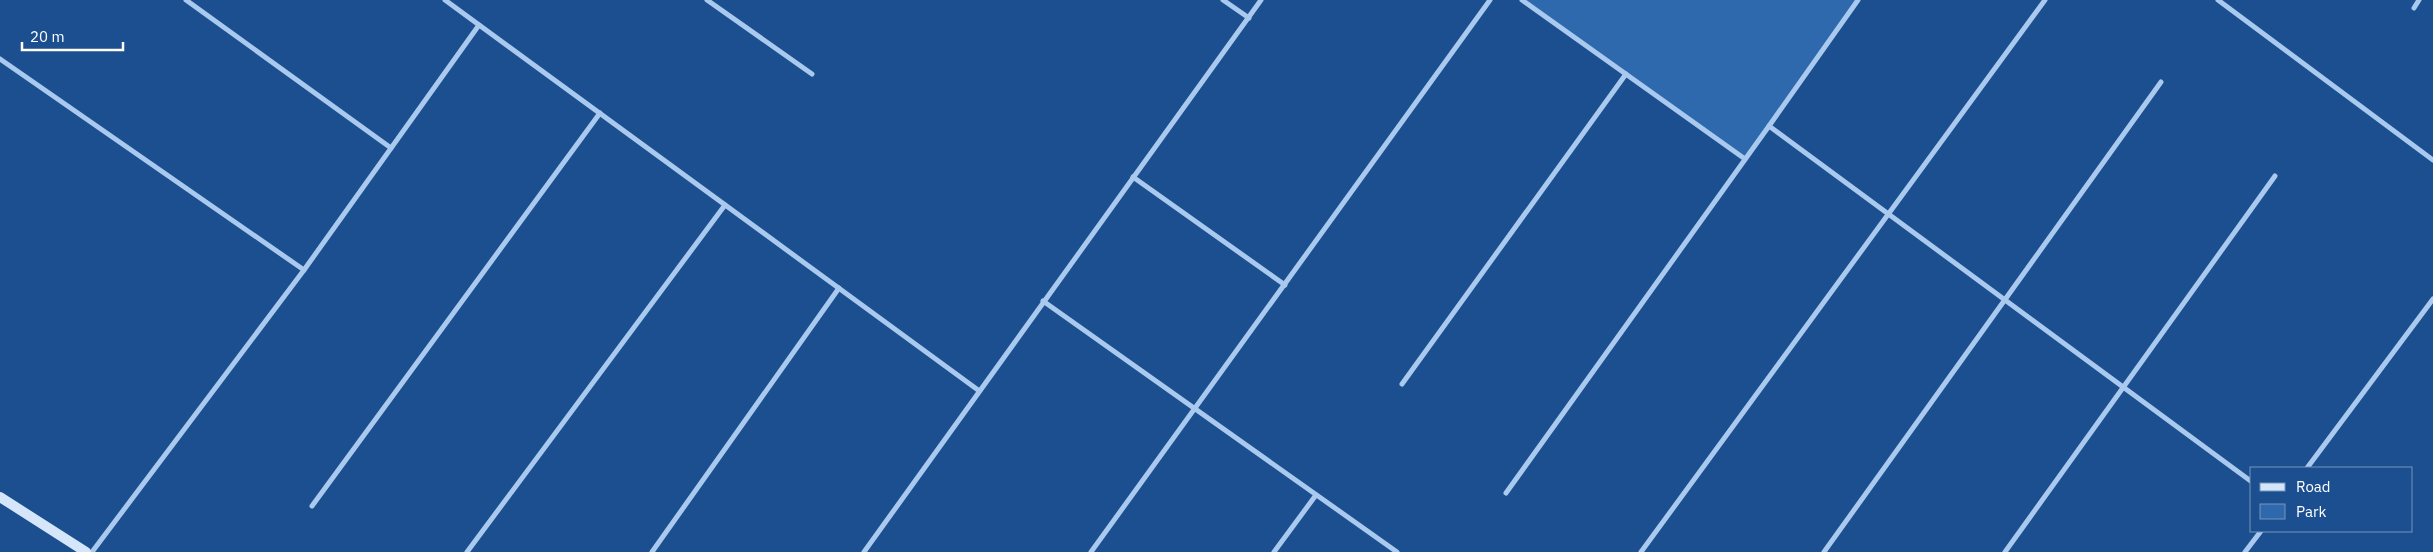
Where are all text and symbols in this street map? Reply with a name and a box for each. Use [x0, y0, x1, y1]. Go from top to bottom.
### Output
scale bar [22, 20, 124, 52]
text: 20 m [30, 27, 65, 46]
legend [2250, 467, 2413, 532]
text: Road [2296, 477, 2331, 496]
text: Park [2296, 502, 2326, 521]

